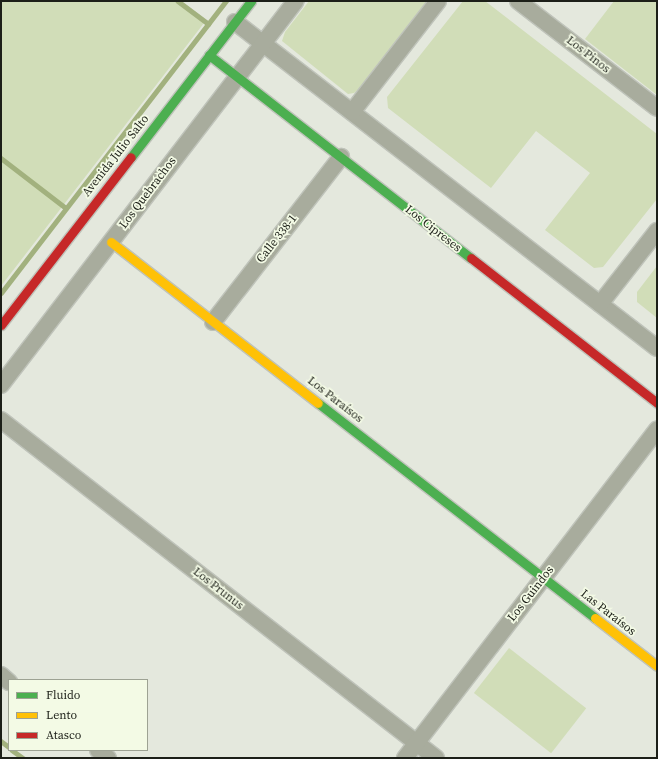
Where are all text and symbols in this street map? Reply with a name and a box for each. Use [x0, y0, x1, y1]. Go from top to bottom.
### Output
street label: Los Pinos [563, 33, 613, 77]
street label: Avenida Julio Salto [80, 112, 152, 200]
street label: Los Quebrachos [116, 154, 180, 232]
street label: Los Cipreses [402, 203, 464, 255]
street label: Calle 338-1 [254, 212, 300, 266]
street label: Los Paraísos [304, 374, 366, 426]
street label: Los Guindos [505, 563, 557, 625]
street label: Los Prunus [190, 565, 246, 613]
street label: Las Paraísos [578, 587, 638, 639]
legend [8, 679, 148, 751]
text: Fluido [46, 687, 80, 703]
text: Lento [46, 707, 77, 723]
text: Atasco [46, 727, 81, 743]

